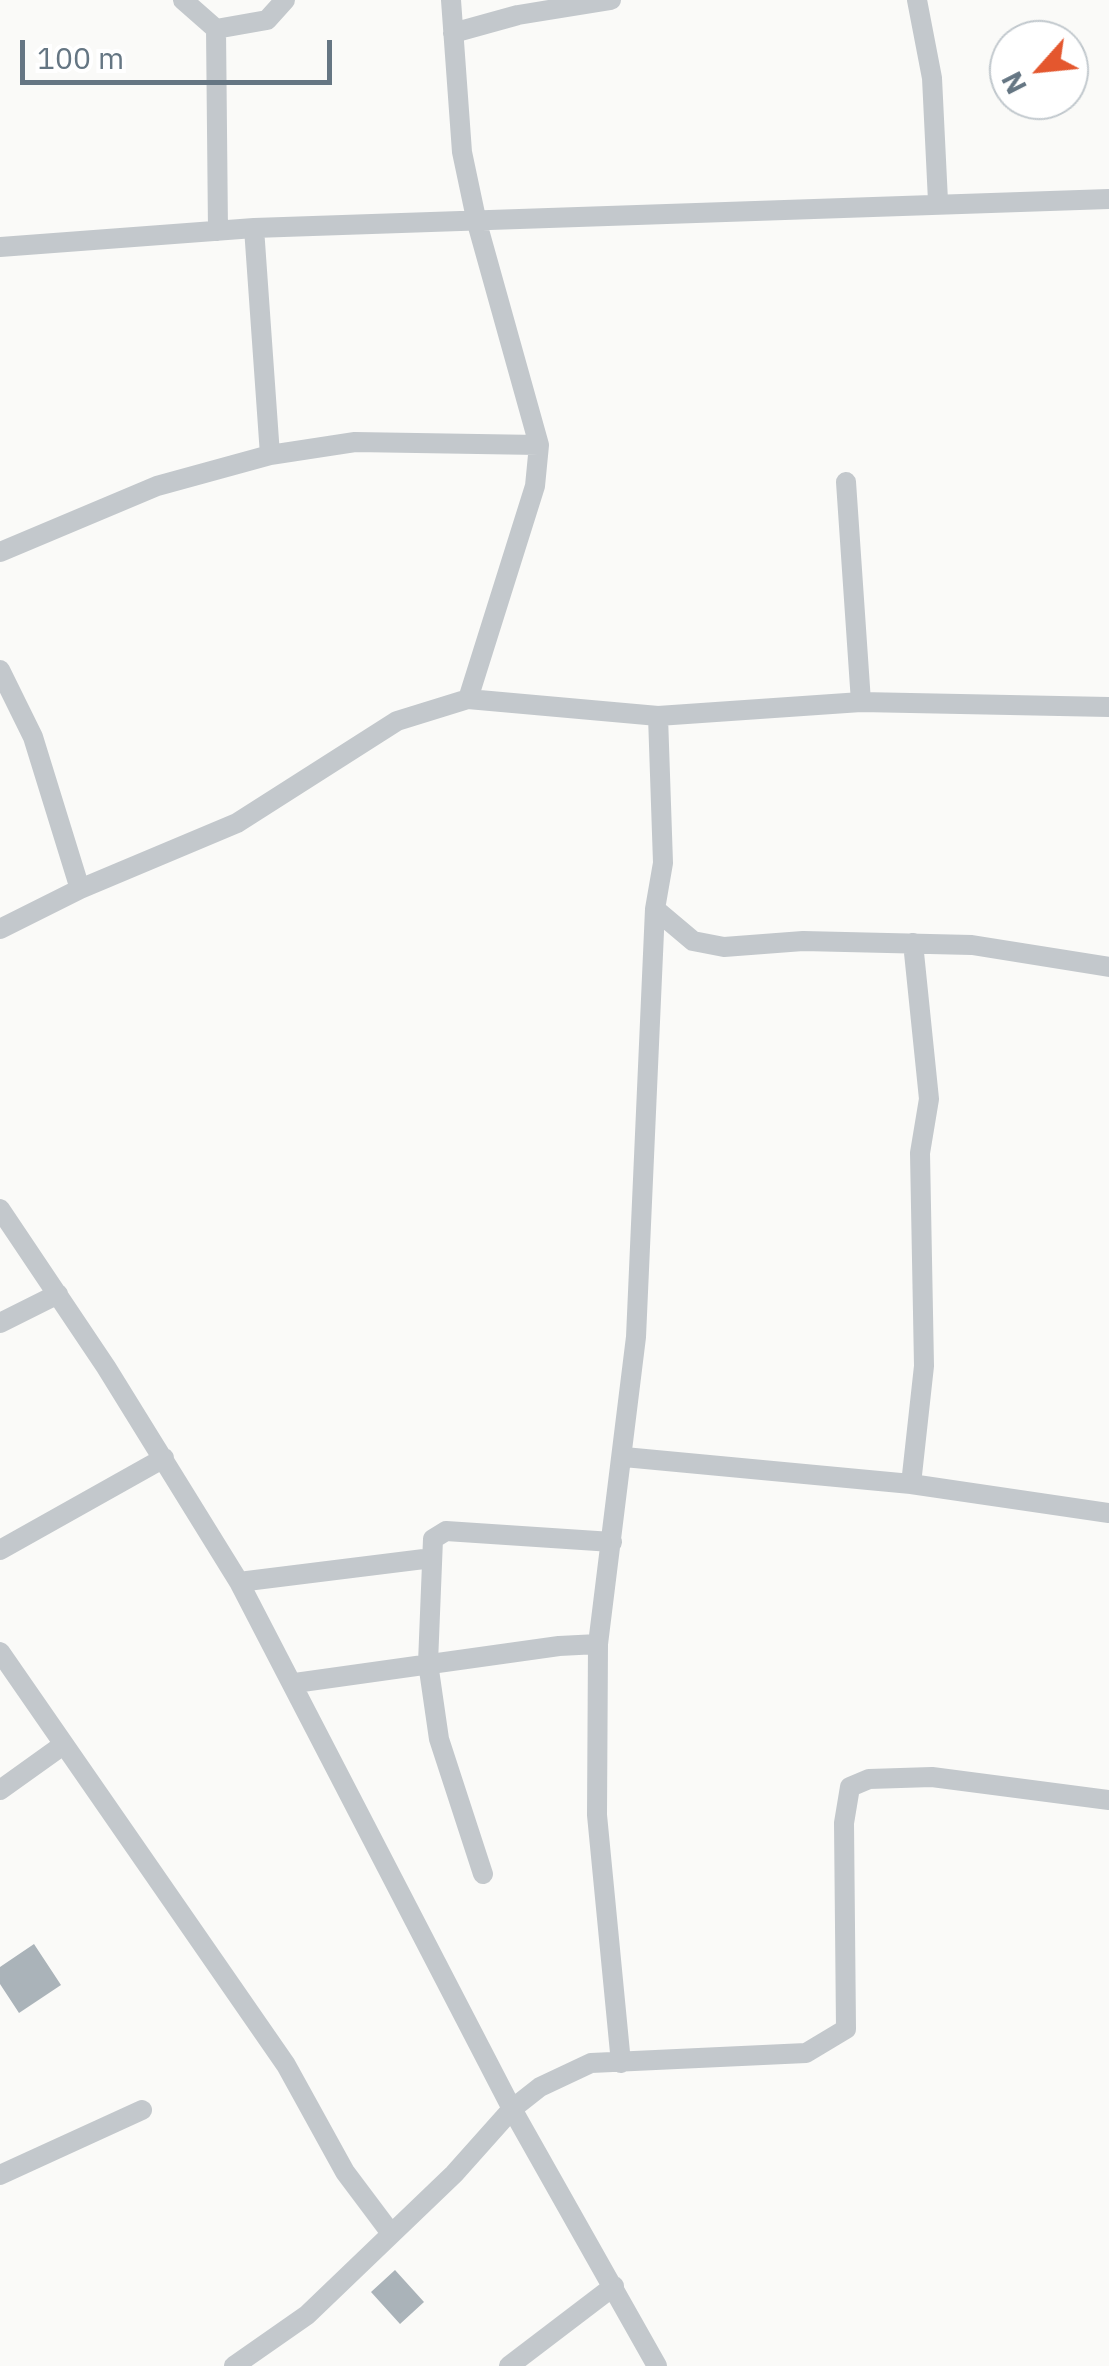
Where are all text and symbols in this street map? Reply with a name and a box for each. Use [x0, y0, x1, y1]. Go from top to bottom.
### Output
scale bar [25, 20, 338, 82]
north arrow [989, 20, 1089, 120]
text: 100 m [37, 38, 124, 77]
text: N [993, 66, 1035, 100]

